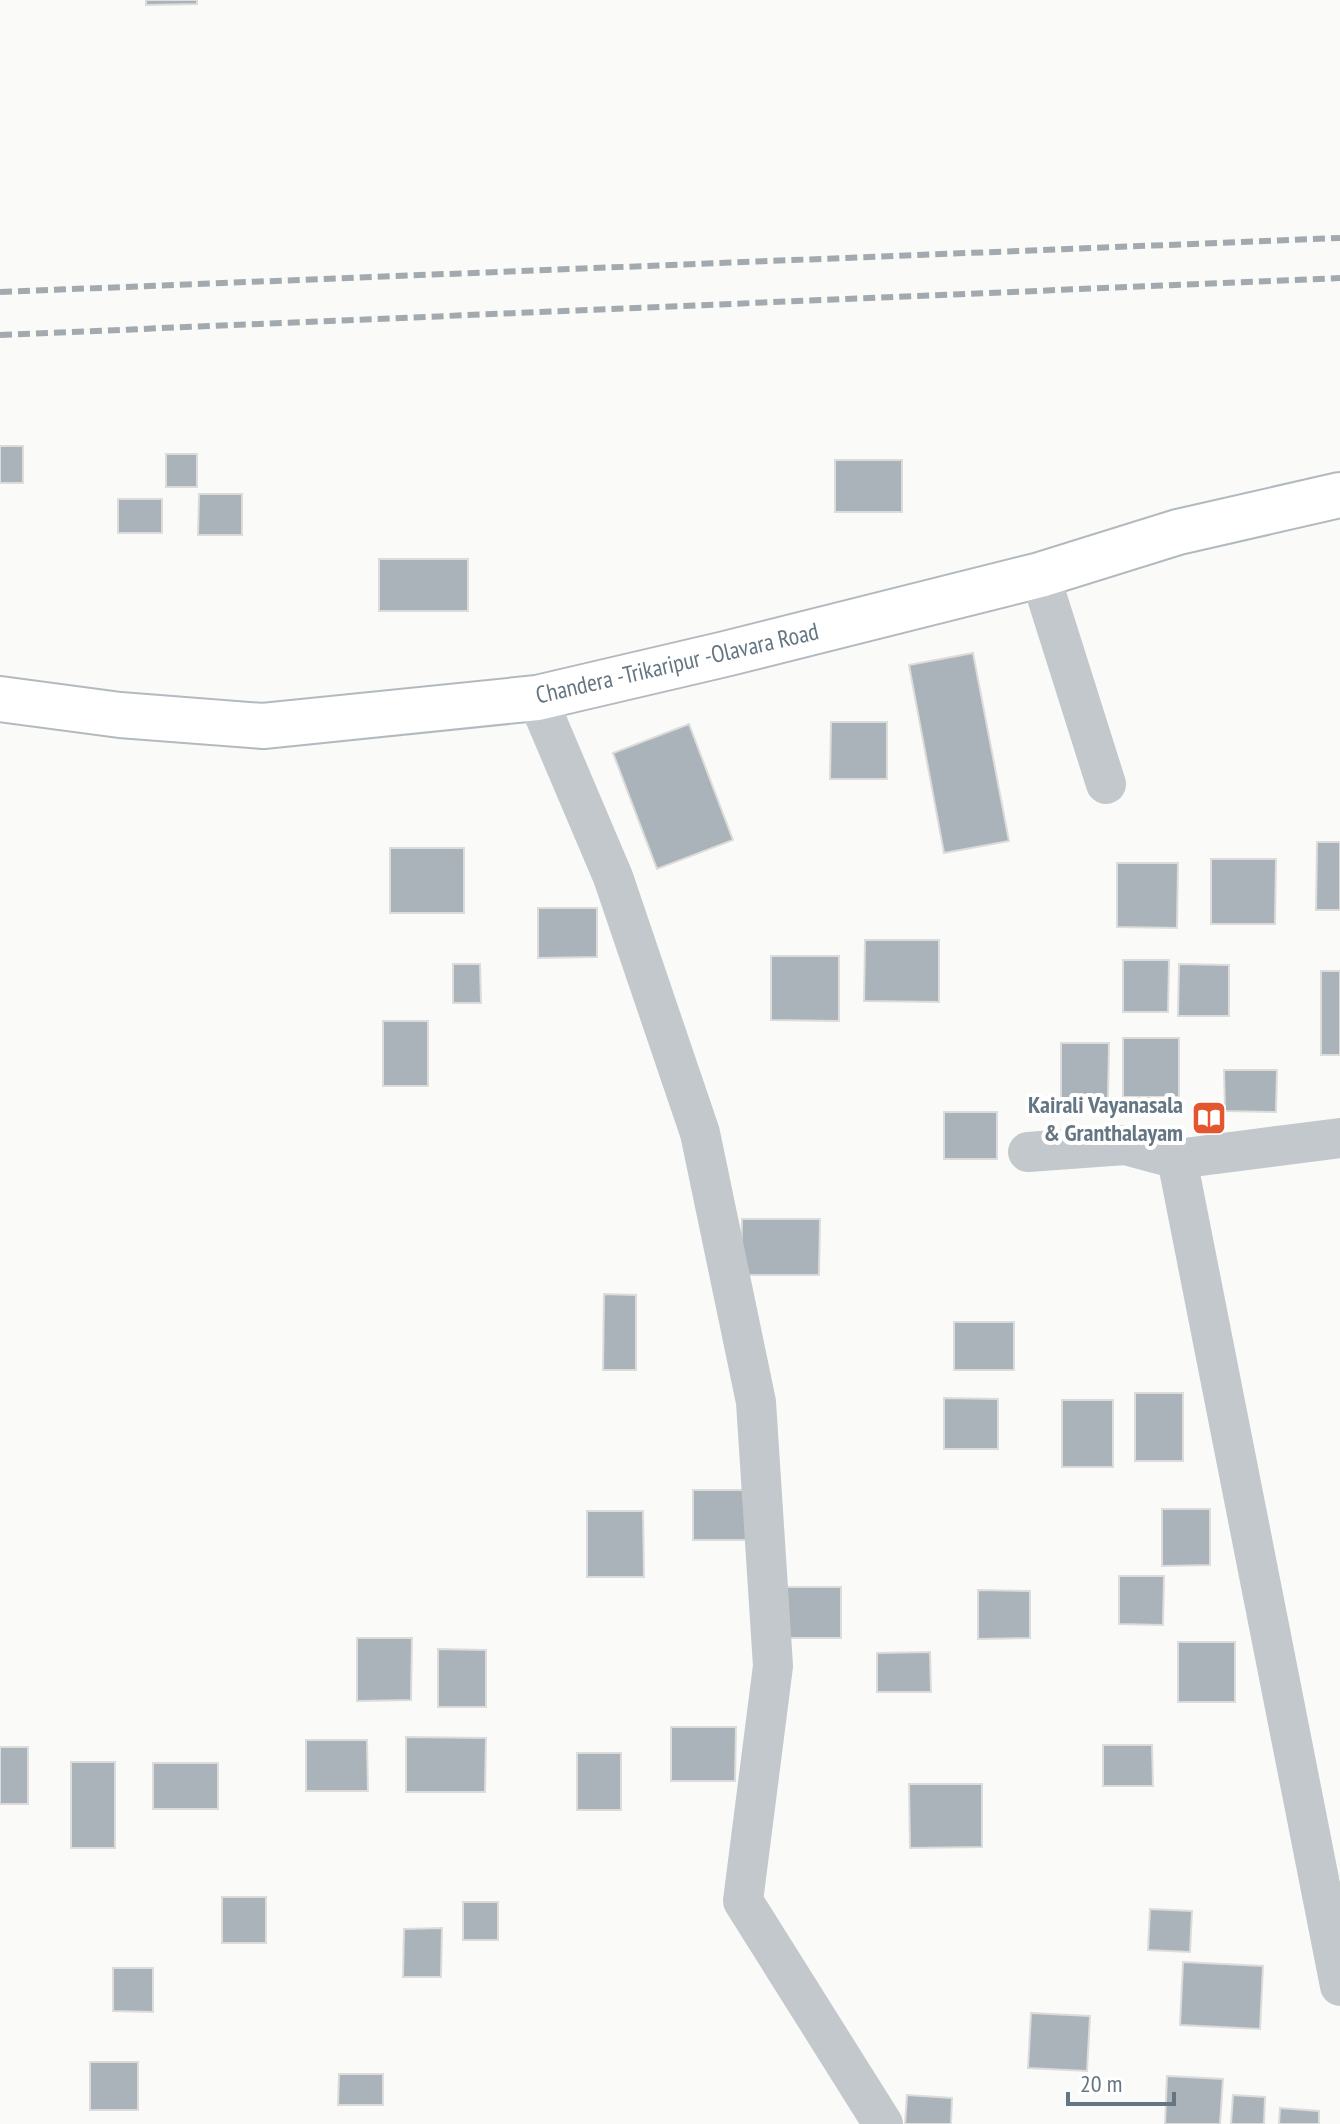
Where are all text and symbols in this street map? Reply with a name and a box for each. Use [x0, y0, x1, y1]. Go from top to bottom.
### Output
street label: Chandera -Trikaripur -Olavara Road [533, 615, 821, 711]
place label: Kairali Vayanasala & Granthalayam [1028, 1089, 1183, 1148]
library icon: Kairali Vayanasala & Granthalayam [1190, 1099, 1228, 1137]
scale bar [1068, 2056, 1174, 2106]
text: 20 m [1080, 2068, 1122, 2099]

